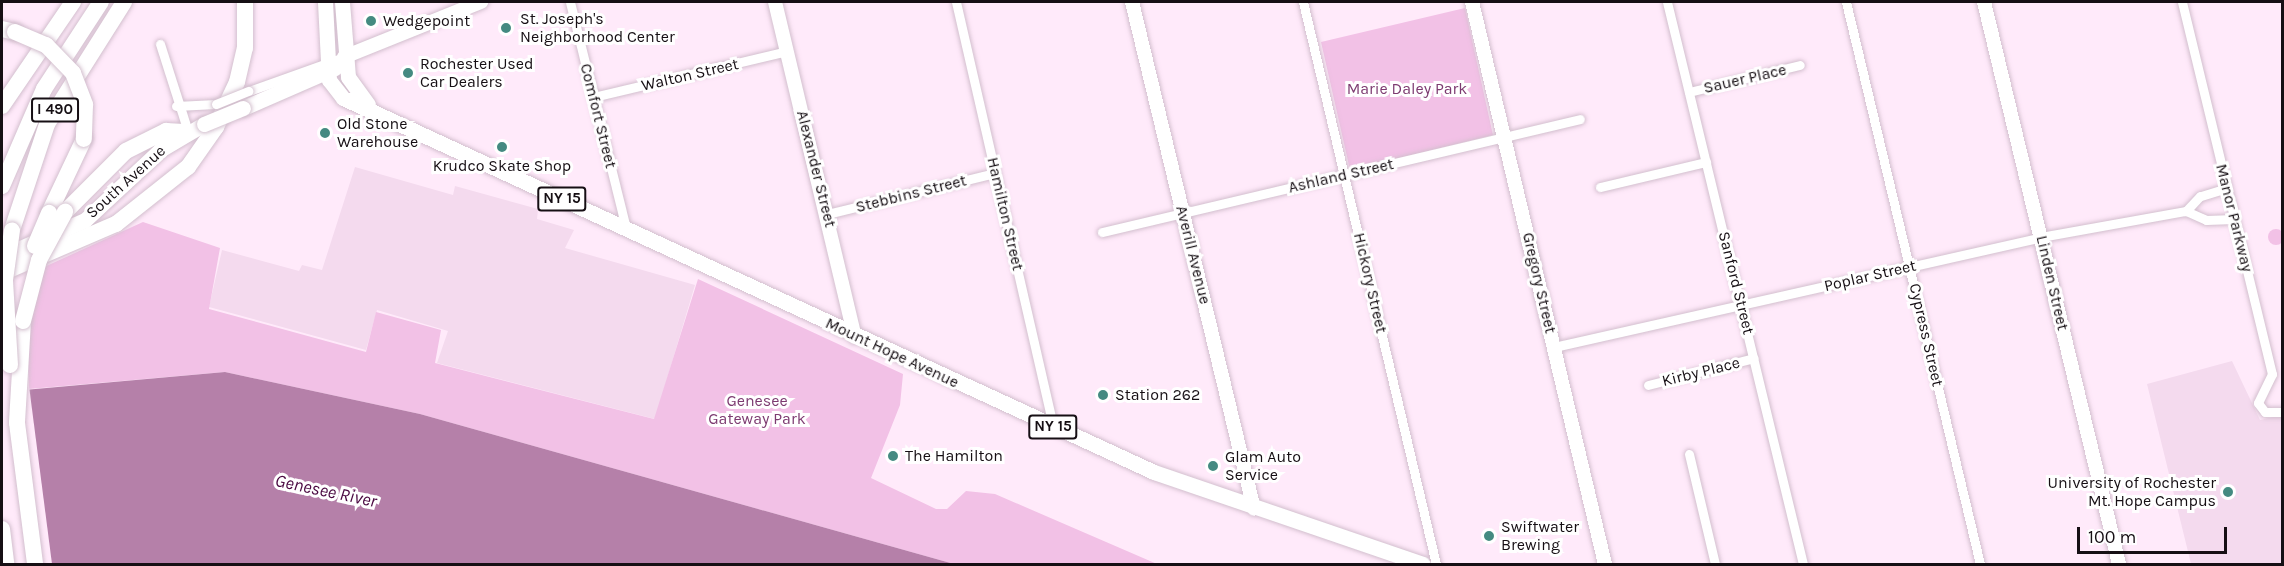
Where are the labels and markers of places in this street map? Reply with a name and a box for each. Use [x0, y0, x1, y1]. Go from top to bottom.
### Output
place label: St. Joseph's Neighborhood Center [520, 9, 675, 47]
place label: Wedgepoint [383, 11, 470, 31]
marker: Wedgepoint [364, 14, 378, 28]
marker: St. Joseph's Neighborhood Center [497, 19, 515, 37]
place label: Rochester Used Car Dealers [420, 54, 533, 92]
marker: Rochester Used Car Dealers [401, 66, 415, 80]
place label: Old Stone Warehouse [337, 114, 418, 152]
marker: Old Stone Warehouse [318, 126, 332, 140]
marker: Krudco Skate Shop [495, 140, 509, 154]
place label: Krudco Skate Shop [433, 156, 571, 176]
place label: Station 262 [1115, 385, 1200, 405]
marker: Station 262 [1096, 388, 1110, 402]
place label: The Hamilton [905, 446, 1003, 466]
place label: Glam Auto Service [1225, 447, 1301, 485]
marker: The Hamilton [886, 449, 900, 463]
marker: Glam Auto Service [1206, 459, 1220, 473]
place label: University of Rochester Mt. Hope Campus [2048, 473, 2216, 511]
marker: University of Rochester Mt. Hope Campus [2221, 485, 2235, 499]
place label: Swiftwater Brewing [1501, 517, 1579, 555]
marker: Swiftwater Brewing [1482, 529, 1496, 543]

